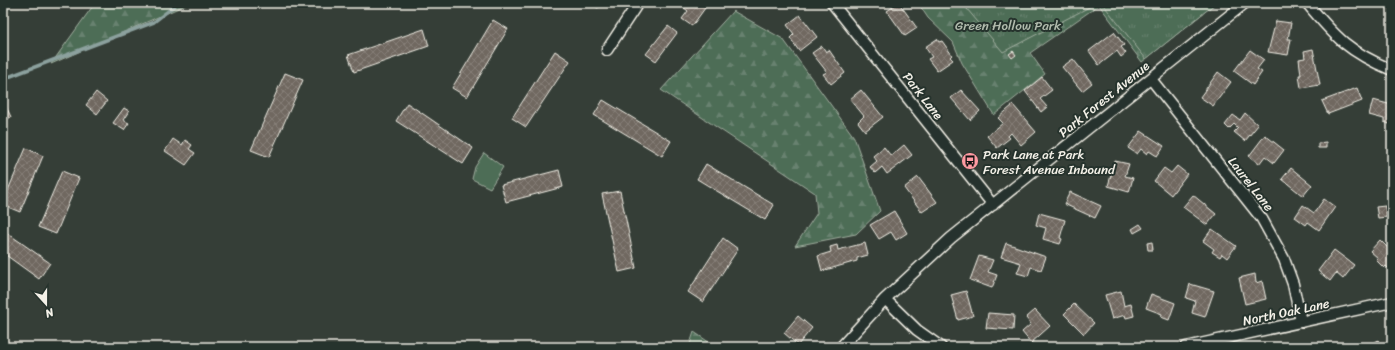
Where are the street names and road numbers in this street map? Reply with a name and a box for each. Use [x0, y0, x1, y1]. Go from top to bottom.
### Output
street label: Park Forest Avenue [1053, 55, 1155, 143]
street label: Park Lane [897, 67, 949, 125]
street label: Laurel Lane [1222, 152, 1280, 217]
street label: North Oak Lane [1240, 292, 1332, 332]

